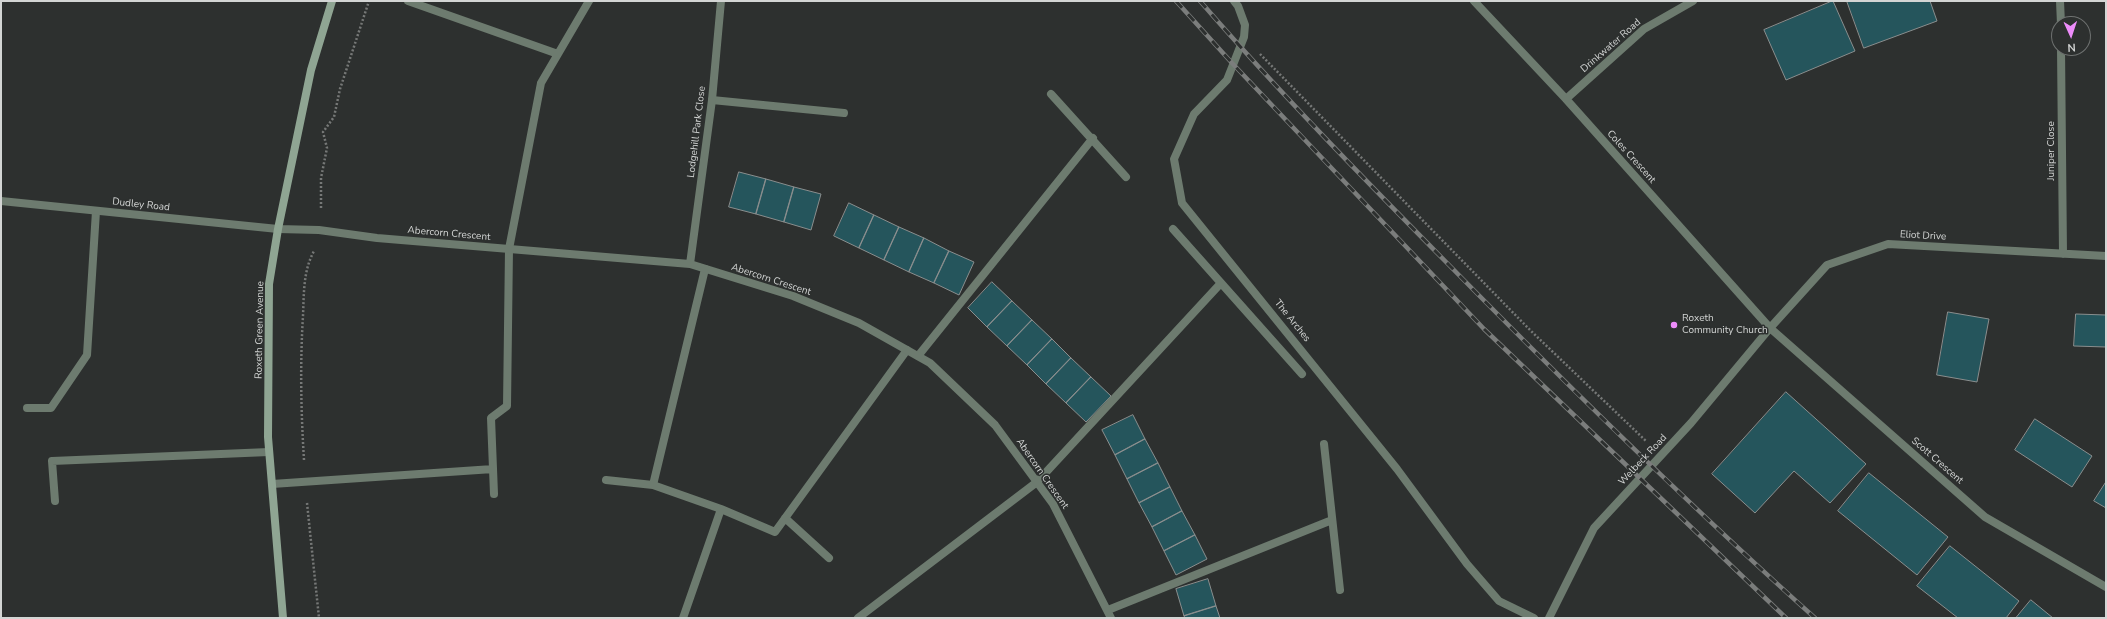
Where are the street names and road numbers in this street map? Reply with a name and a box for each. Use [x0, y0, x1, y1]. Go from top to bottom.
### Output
street label: Drinkwater Road [1579, 17, 1643, 75]
street label: Lodgehill Park Close [685, 85, 709, 179]
street label: Juniper Close [2046, 121, 2058, 181]
street label: Coles Crescent [1604, 128, 1658, 186]
street label: Dudley Road [112, 196, 170, 214]
street label: Abercorn Crescent [407, 224, 491, 244]
street label: Eliot Drive [1900, 229, 1946, 243]
street label: Abercorn Crescent [730, 261, 812, 299]
street label: Roxeth Green Avenue [253, 281, 267, 379]
street label: The Arches [1271, 297, 1313, 345]
street label: Welbeck Road [1616, 432, 1670, 488]
street label: Scott Crescent [1909, 435, 1965, 487]
street label: Abercorn Crescent [1013, 436, 1071, 512]

